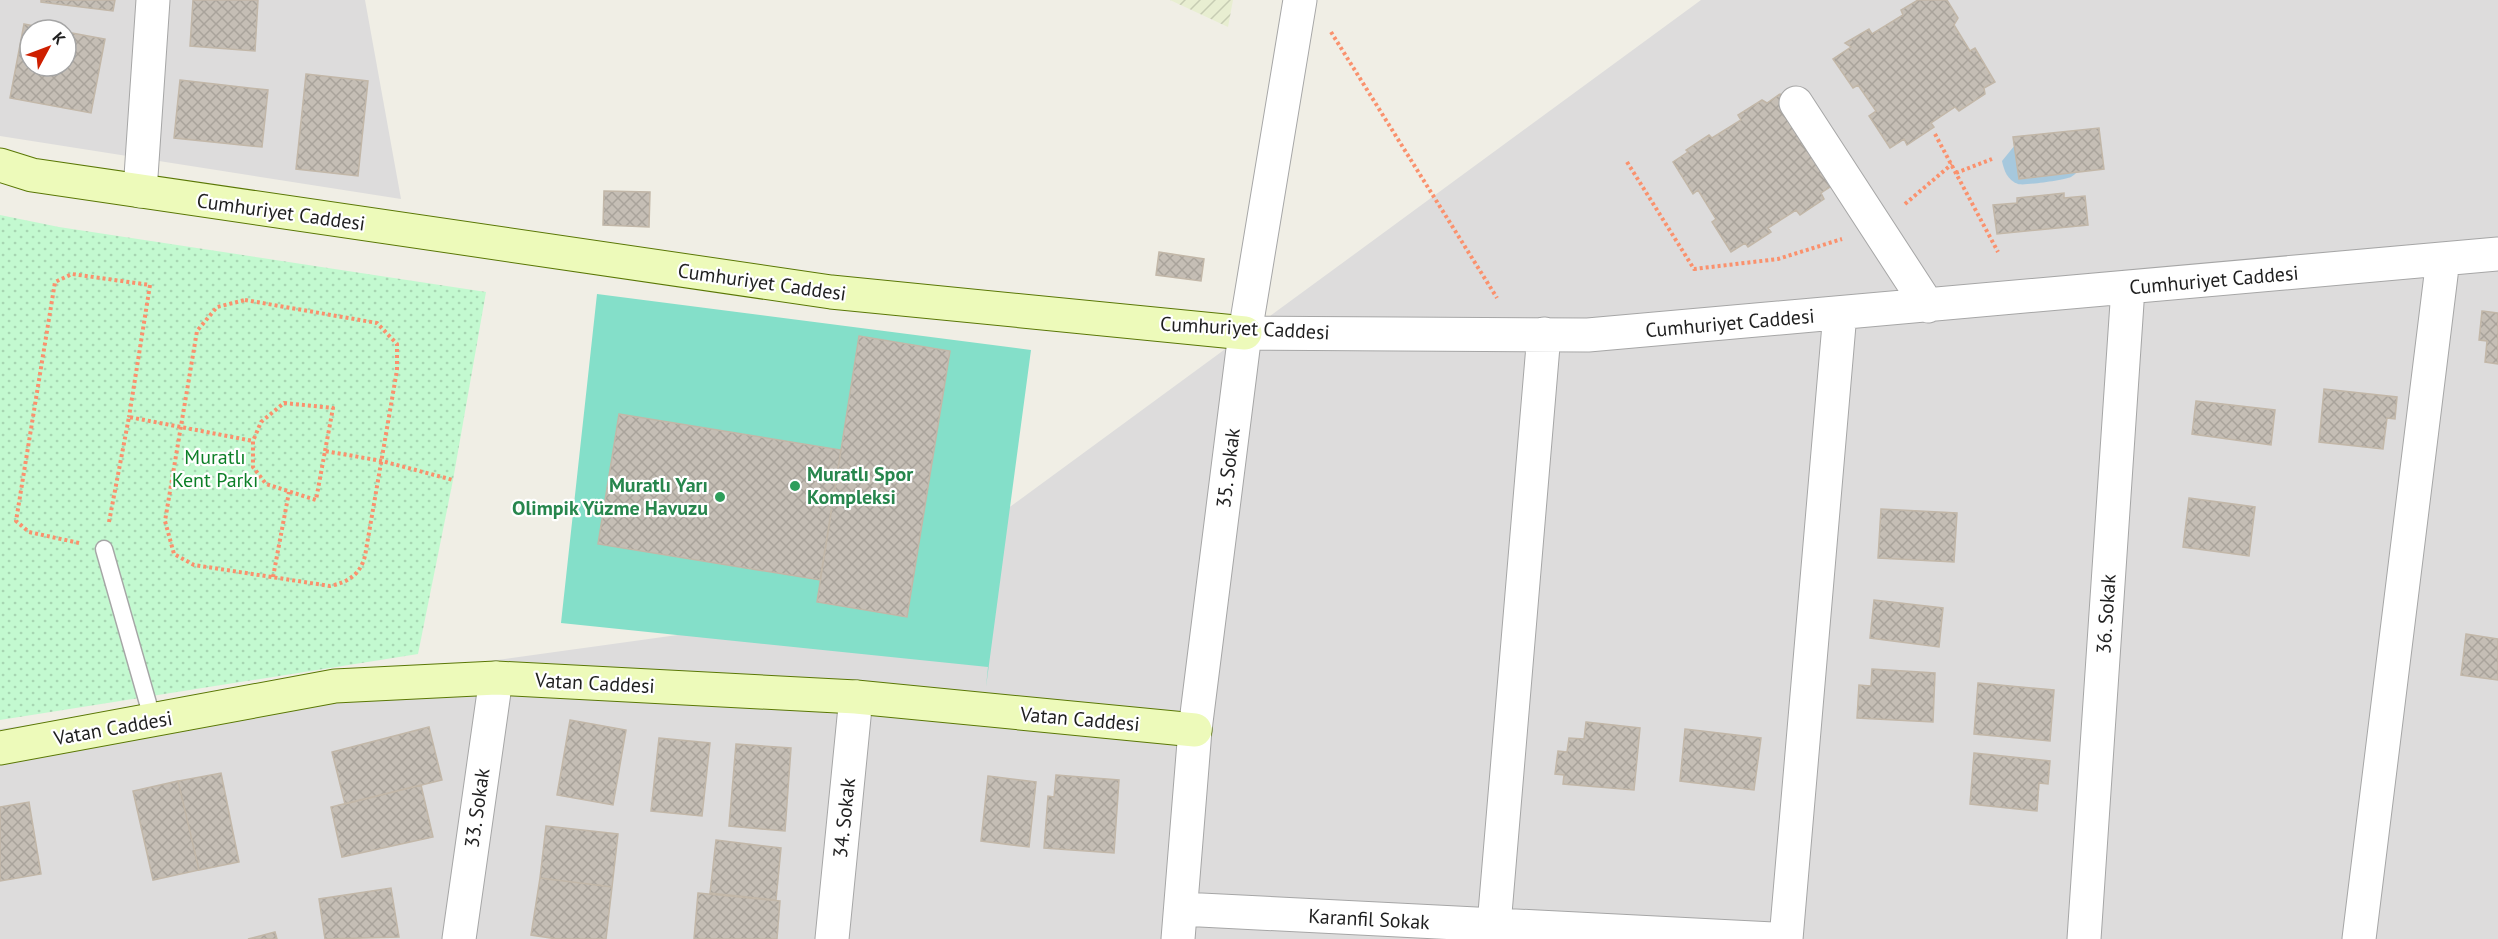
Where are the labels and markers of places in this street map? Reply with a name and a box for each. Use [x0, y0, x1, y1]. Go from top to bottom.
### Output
place label: Muratlı Spor Kompleksi [807, 461, 913, 510]
place label: Muratlı Yarı Olimpik Yüzme Havuzu [512, 472, 708, 521]
marker: Muratlı Spor Kompleksi [788, 479, 802, 493]
marker: Muratlı Yarı Olimpik Yüzme Havuzu [713, 490, 727, 504]

